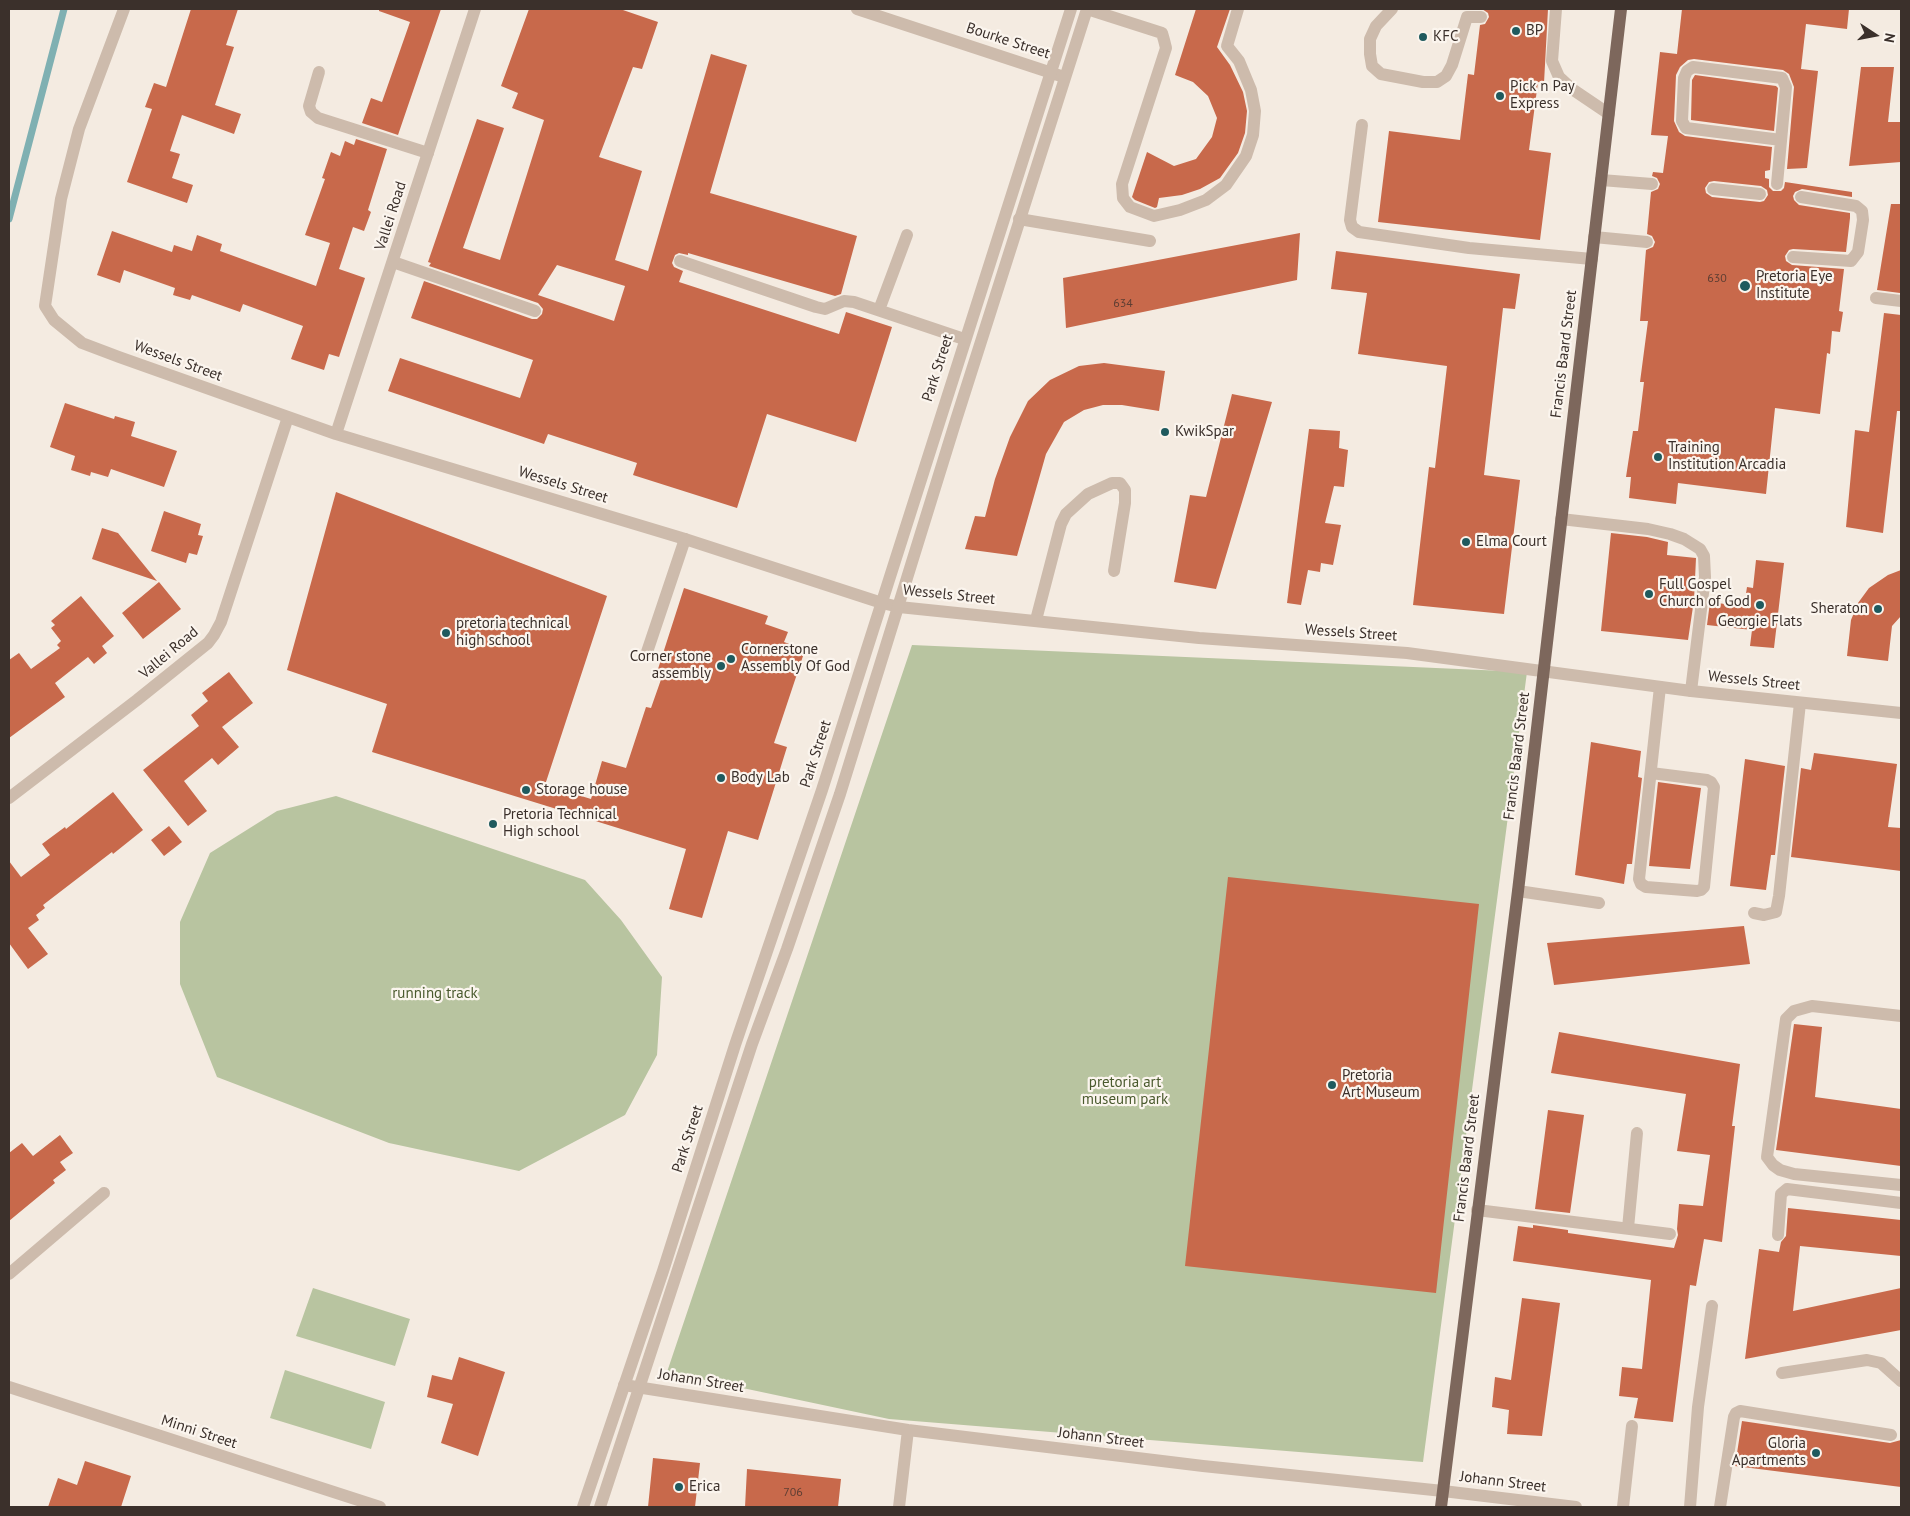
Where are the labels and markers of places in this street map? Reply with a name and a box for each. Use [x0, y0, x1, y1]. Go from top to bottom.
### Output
place label: BP [1526, 22, 1543, 40]
marker: BP [1510, 25, 1522, 37]
place label: KFC [1433, 28, 1458, 46]
marker: KFC [1417, 31, 1429, 43]
place label: Pick n Pay Express [1510, 78, 1575, 113]
marker: Pick n Pay Express [1494, 90, 1506, 102]
place label: Pretoria Eye Institute [1756, 268, 1833, 303]
marker: Pretoria Eye Institute [1738, 279, 1752, 293]
place label: KwikSpar [1175, 423, 1234, 441]
marker: KwikSpar [1159, 426, 1171, 438]
place label: Training Institution Arcadia [1668, 439, 1786, 474]
marker: Training Institution Arcadia [1652, 451, 1664, 463]
place label: Elma Court [1476, 533, 1547, 551]
marker: Elma Court [1460, 536, 1472, 548]
place label: Full Gospel Church of God [1659, 576, 1750, 611]
marker: Full Gospel Church of God [1643, 588, 1655, 600]
marker: Georgie Flats [1754, 599, 1766, 611]
place label: Sheraton [1811, 600, 1868, 618]
marker: Sheraton [1872, 603, 1884, 615]
place label: Georgie Flats [1718, 613, 1802, 631]
place label: pretoria technical high school [456, 615, 569, 650]
marker: pretoria technical high school [440, 627, 452, 639]
place label: Cornerstone Assembly Of God [741, 641, 850, 676]
place label: Corner stone assembly [630, 648, 711, 683]
marker: Cornerstone Assembly Of God [725, 653, 737, 665]
marker: Corner stone assembly [715, 660, 727, 672]
place label: Body Lab [731, 769, 790, 787]
marker: Body Lab [715, 772, 727, 784]
place label: Storage house [536, 781, 627, 799]
marker: Storage house [520, 784, 532, 796]
place label: Pretoria Technical High school [503, 806, 617, 841]
marker: Pretoria Technical High school [487, 818, 499, 830]
place label: Pretoria Art Museum [1342, 1067, 1420, 1102]
marker: Pretoria Art Museum [1326, 1079, 1338, 1091]
place label: Gloria Apartments [1732, 1435, 1806, 1470]
marker: Gloria Apartments [1810, 1447, 1822, 1459]
place label: Erica [689, 1478, 720, 1496]
marker: Erica [673, 1481, 685, 1493]

